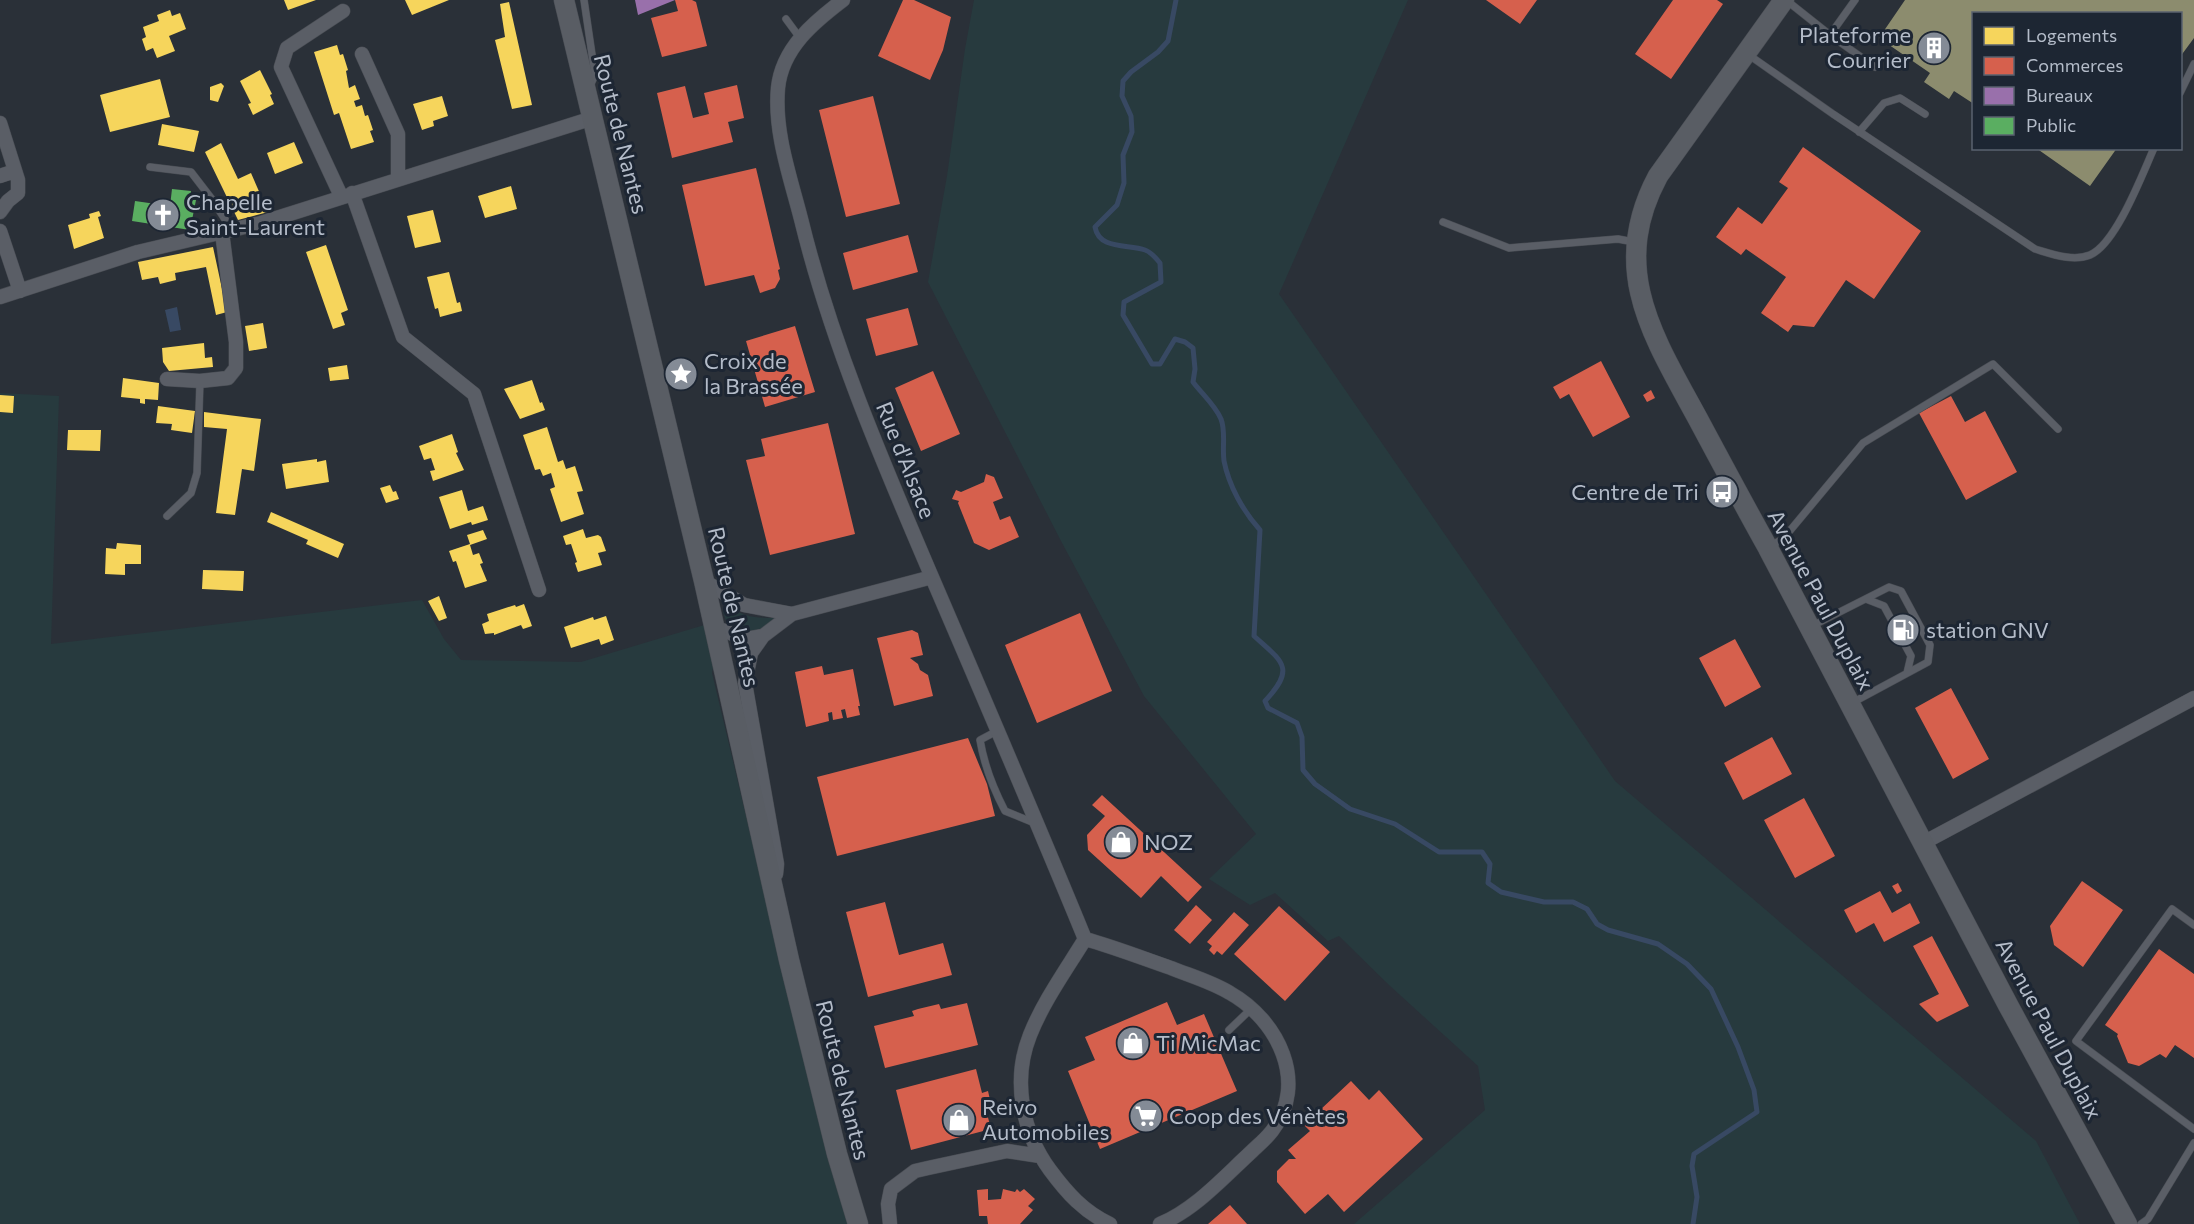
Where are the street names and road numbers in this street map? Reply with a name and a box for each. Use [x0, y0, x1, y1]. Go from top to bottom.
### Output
street label: Route de Nantes [589, 51, 654, 217]
street label: Rue d'Alsace [871, 398, 942, 522]
street label: Avenue Paul Duplaix [1762, 505, 1881, 695]
street label: Route de Nantes [703, 524, 766, 690]
street label: Avenue Paul Duplaix [1990, 934, 2109, 1124]
street label: Route de Nantes [811, 997, 876, 1163]

